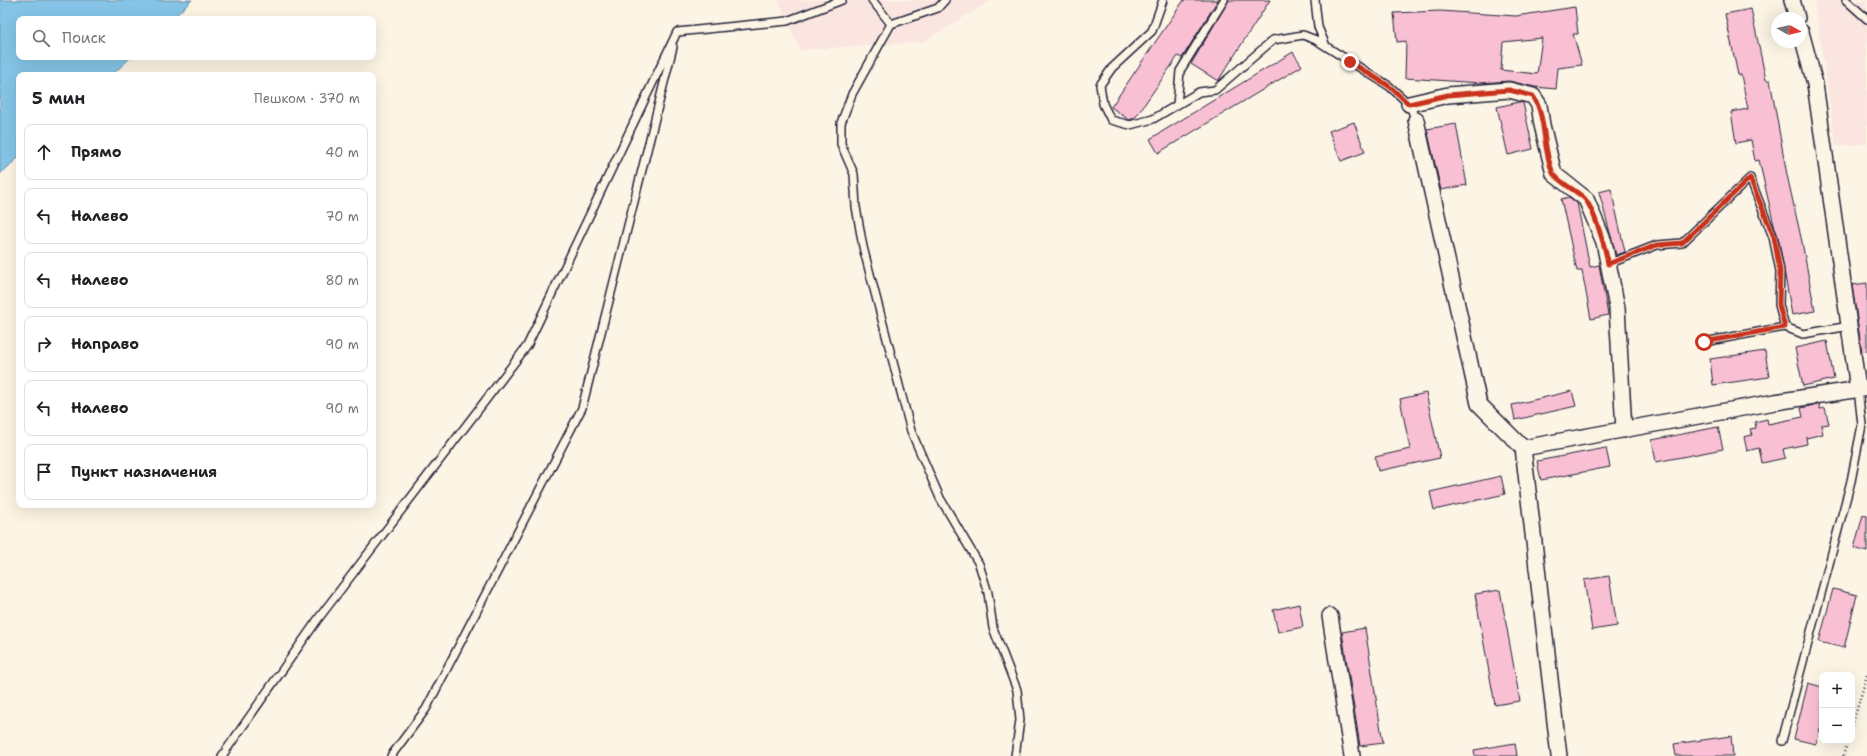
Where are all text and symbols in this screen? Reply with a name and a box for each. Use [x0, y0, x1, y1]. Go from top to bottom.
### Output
north arrow [1771, 12, 1807, 48]
search box [16, 16, 376, 60]
icon: search [30, 27, 52, 49]
text: Поиск [62, 28, 106, 48]
route end [1341, 53, 1359, 71]
text: 5 мин [32, 87, 85, 109]
text: Пешком · 370 m [254, 90, 360, 107]
icon: ahead [33, 141, 55, 163]
text: Прямо [71, 142, 121, 162]
text: 40 m [325, 144, 359, 161]
icon: left [33, 205, 55, 227]
text: Налево [71, 206, 129, 226]
text: 70 m [325, 208, 359, 225]
icon: left [33, 269, 55, 291]
text: Налево [71, 270, 129, 290]
text: 80 m [325, 272, 359, 289]
icon: right [33, 333, 55, 355]
route start [1695, 333, 1713, 351]
text: Направо [71, 334, 139, 354]
text: 90 m [325, 336, 359, 353]
icon: left [33, 397, 55, 419]
text: Налево [71, 398, 129, 418]
text: 90 m [325, 400, 359, 417]
icon: arrive [33, 461, 55, 483]
text: Пункт назначения [71, 462, 217, 482]
map controls [1819, 672, 1855, 744]
button: + [1819, 672, 1855, 708]
button: − [1819, 708, 1855, 744]

